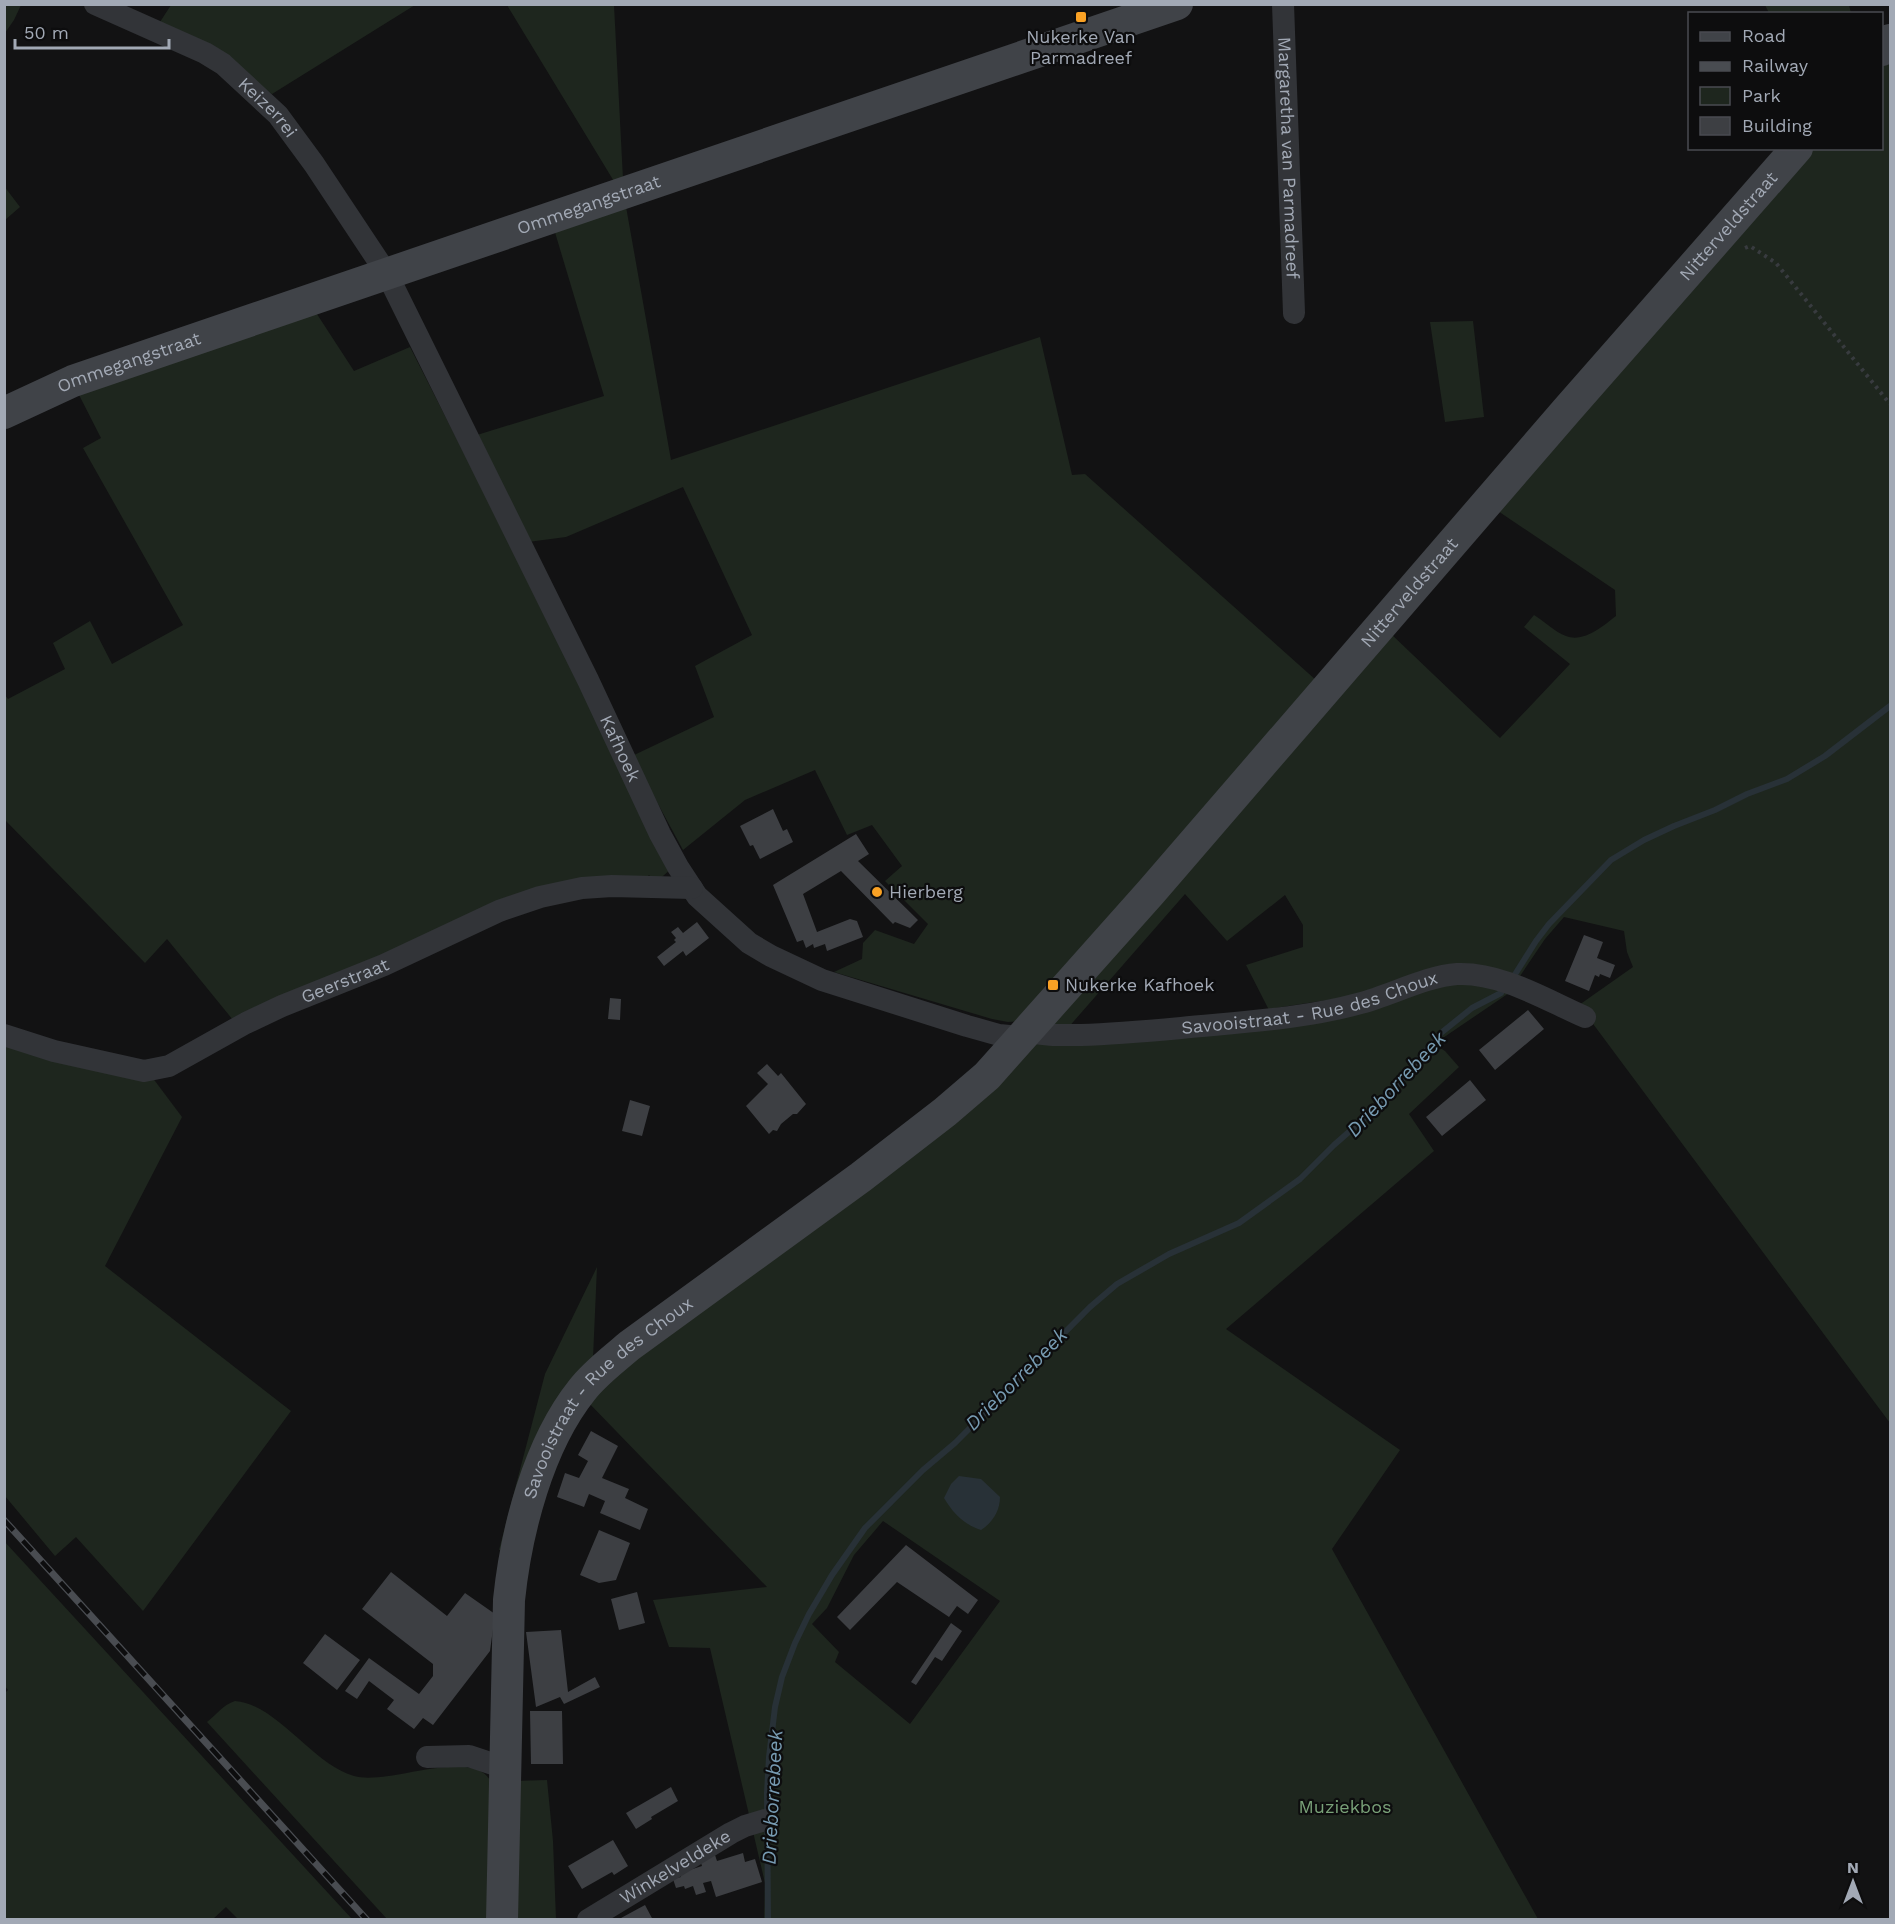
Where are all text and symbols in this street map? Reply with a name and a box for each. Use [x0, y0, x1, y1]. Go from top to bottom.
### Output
marker: Nukerke Van Parmadreef [1074, 10, 1088, 24]
scale bar [15, 12, 170, 50]
legend [1688, 12, 1883, 150]
text: 50 m [24, 22, 69, 43]
text: Road [1742, 25, 1786, 46]
place label: Nukerke Van Parmadreef [1026, 26, 1136, 68]
street label: Margaretha van Parmadreef [1274, 36, 1304, 279]
text: Railway [1742, 55, 1809, 76]
street label: Keizerrei [234, 73, 302, 141]
text: Park [1742, 85, 1781, 106]
text: Building [1742, 115, 1812, 136]
street label: Nitterveldstraat [1675, 167, 1782, 285]
street label: Ommegangstraat [514, 170, 663, 239]
street label: Ommegangstraat [54, 327, 204, 397]
street label: Nitterveldstraat [1356, 533, 1462, 651]
street label: Kafhoek [596, 712, 645, 785]
place label: Hierberg [889, 881, 963, 902]
marker: Hierberg [870, 885, 884, 899]
street label: Geerstraat [298, 953, 392, 1007]
street label: Savooistraat - Rue des Choux [1180, 967, 1440, 1038]
place label: Nukerke Kafhoek [1065, 974, 1214, 995]
marker: Nukerke Kafhoek [1046, 978, 1060, 992]
water label: Drieborrebeek [1341, 1026, 1452, 1142]
street label: Savooistraat - Rue des Choux [519, 1292, 697, 1501]
water label: Drieborrebeek [960, 1322, 1073, 1435]
water label: Drieborrebeek [756, 1728, 788, 1865]
park label: Muziekbos [1299, 1796, 1391, 1817]
street label: Winkelveldeke [616, 1825, 734, 1908]
north arrow [1823, 1852, 1883, 1912]
text: N [1847, 1858, 1859, 1877]

